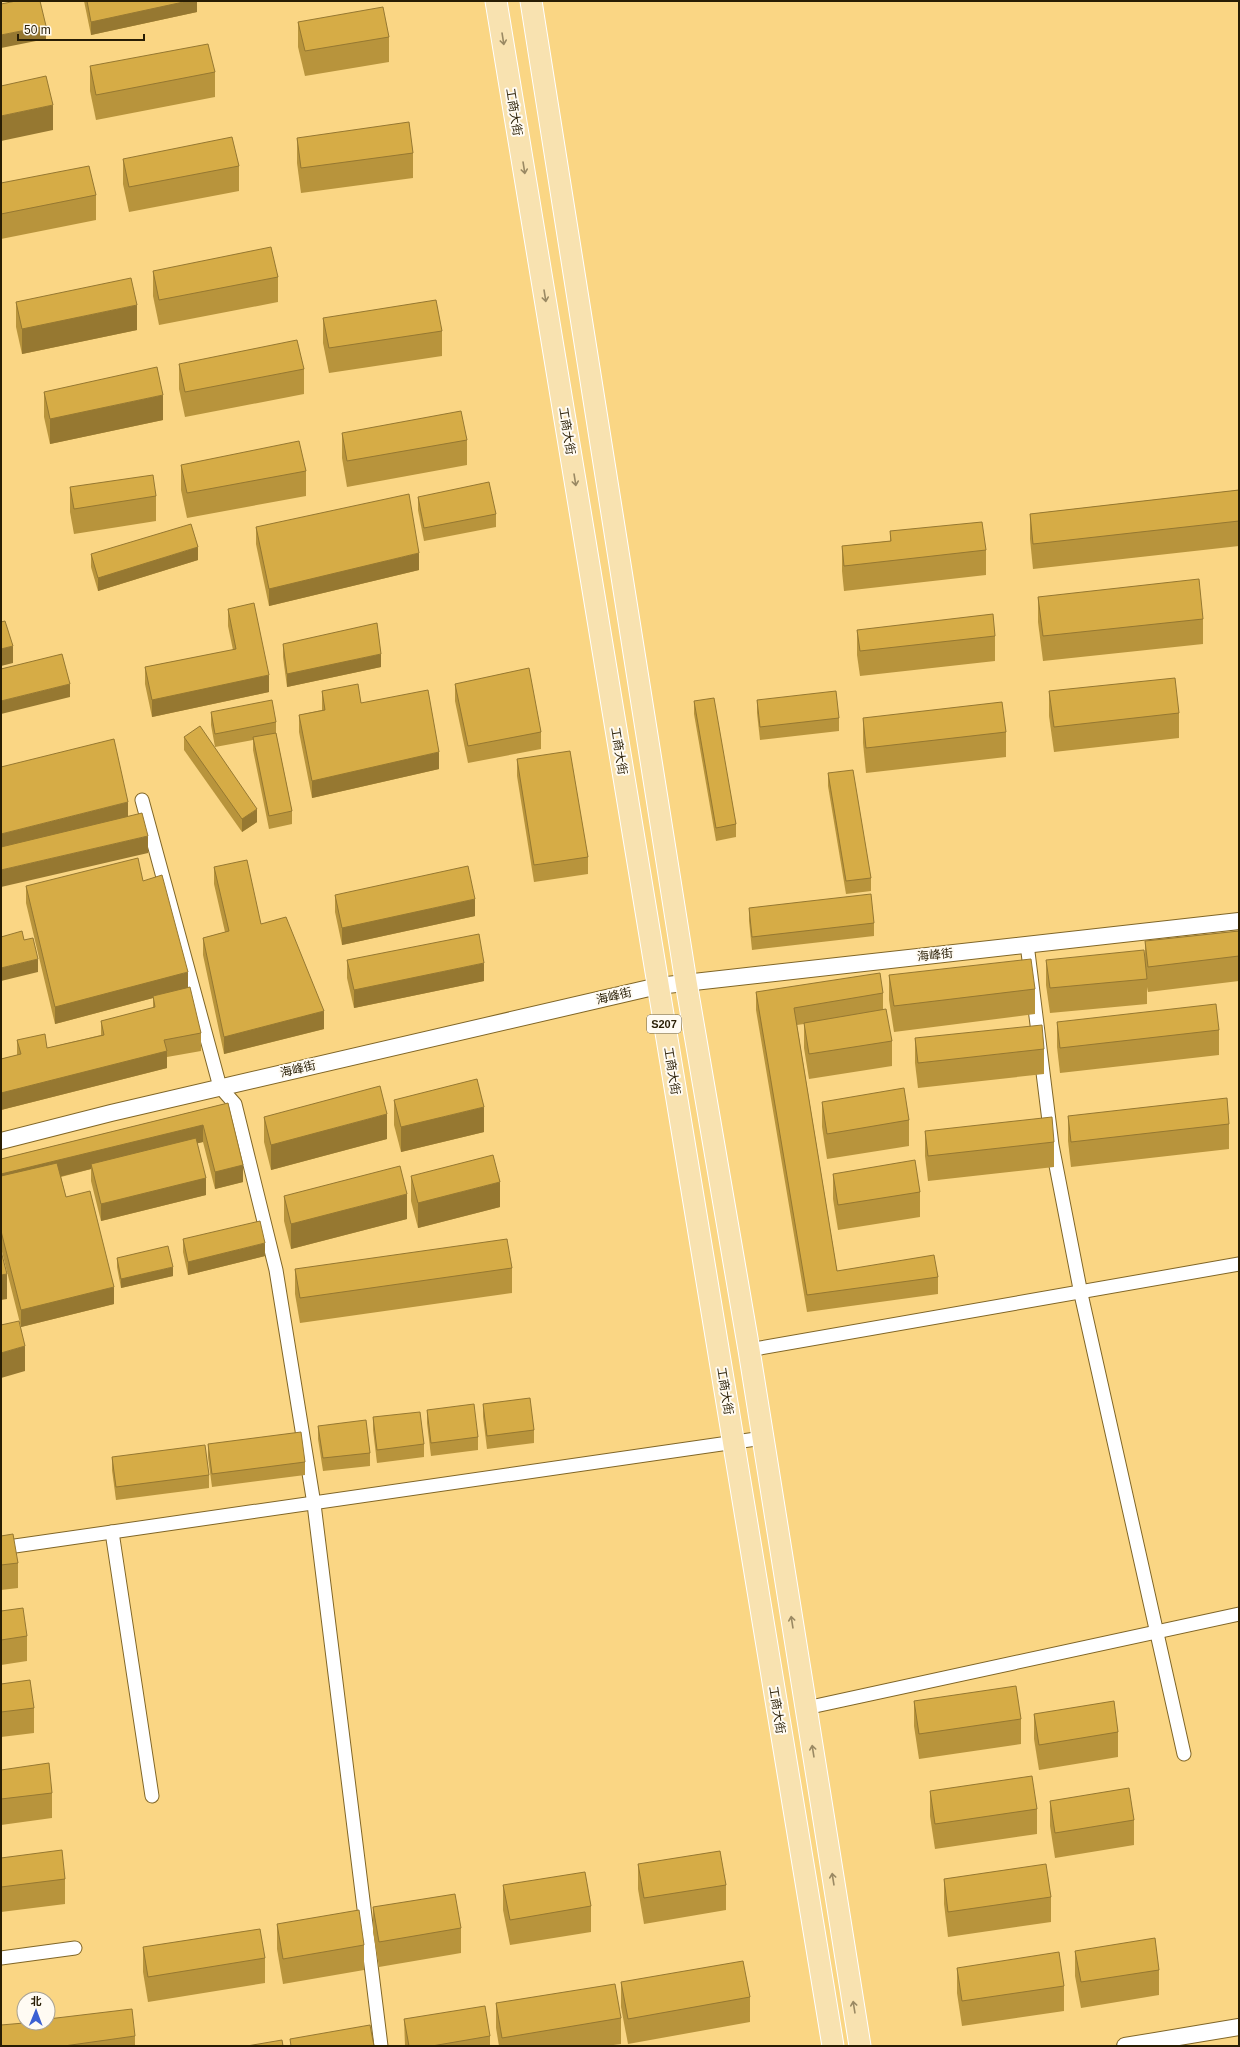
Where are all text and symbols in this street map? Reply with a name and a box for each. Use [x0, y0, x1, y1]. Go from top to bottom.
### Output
scale bar [18, 16, 144, 42]
text: 50 m [24, 23, 51, 37]
one-way arrow [499, 33, 507, 46]
street label: 工商大街 [503, 87, 525, 137]
one-way arrow [520, 161, 528, 174]
one-way arrow [541, 289, 549, 302]
street label: 工商大街 [556, 406, 578, 456]
one-way arrow [571, 473, 579, 486]
street label: 工商大街 [608, 726, 630, 776]
street label: 海峰街 [916, 946, 954, 964]
street label: 海峰街 [595, 985, 633, 1007]
road number: S207 [647, 1015, 681, 1033]
street label: 工商大街 [661, 1046, 683, 1096]
street label: 海峰街 [279, 1058, 317, 1080]
street label: 工商大街 [714, 1366, 736, 1416]
one-way arrow [788, 1616, 796, 1629]
street label: 工商大街 [766, 1685, 788, 1735]
one-way arrow [809, 1745, 817, 1758]
one-way arrow [829, 1873, 837, 1886]
north arrow [16, 1991, 56, 2031]
text: 北 [31, 1995, 42, 2007]
one-way arrow [850, 2001, 858, 2014]

